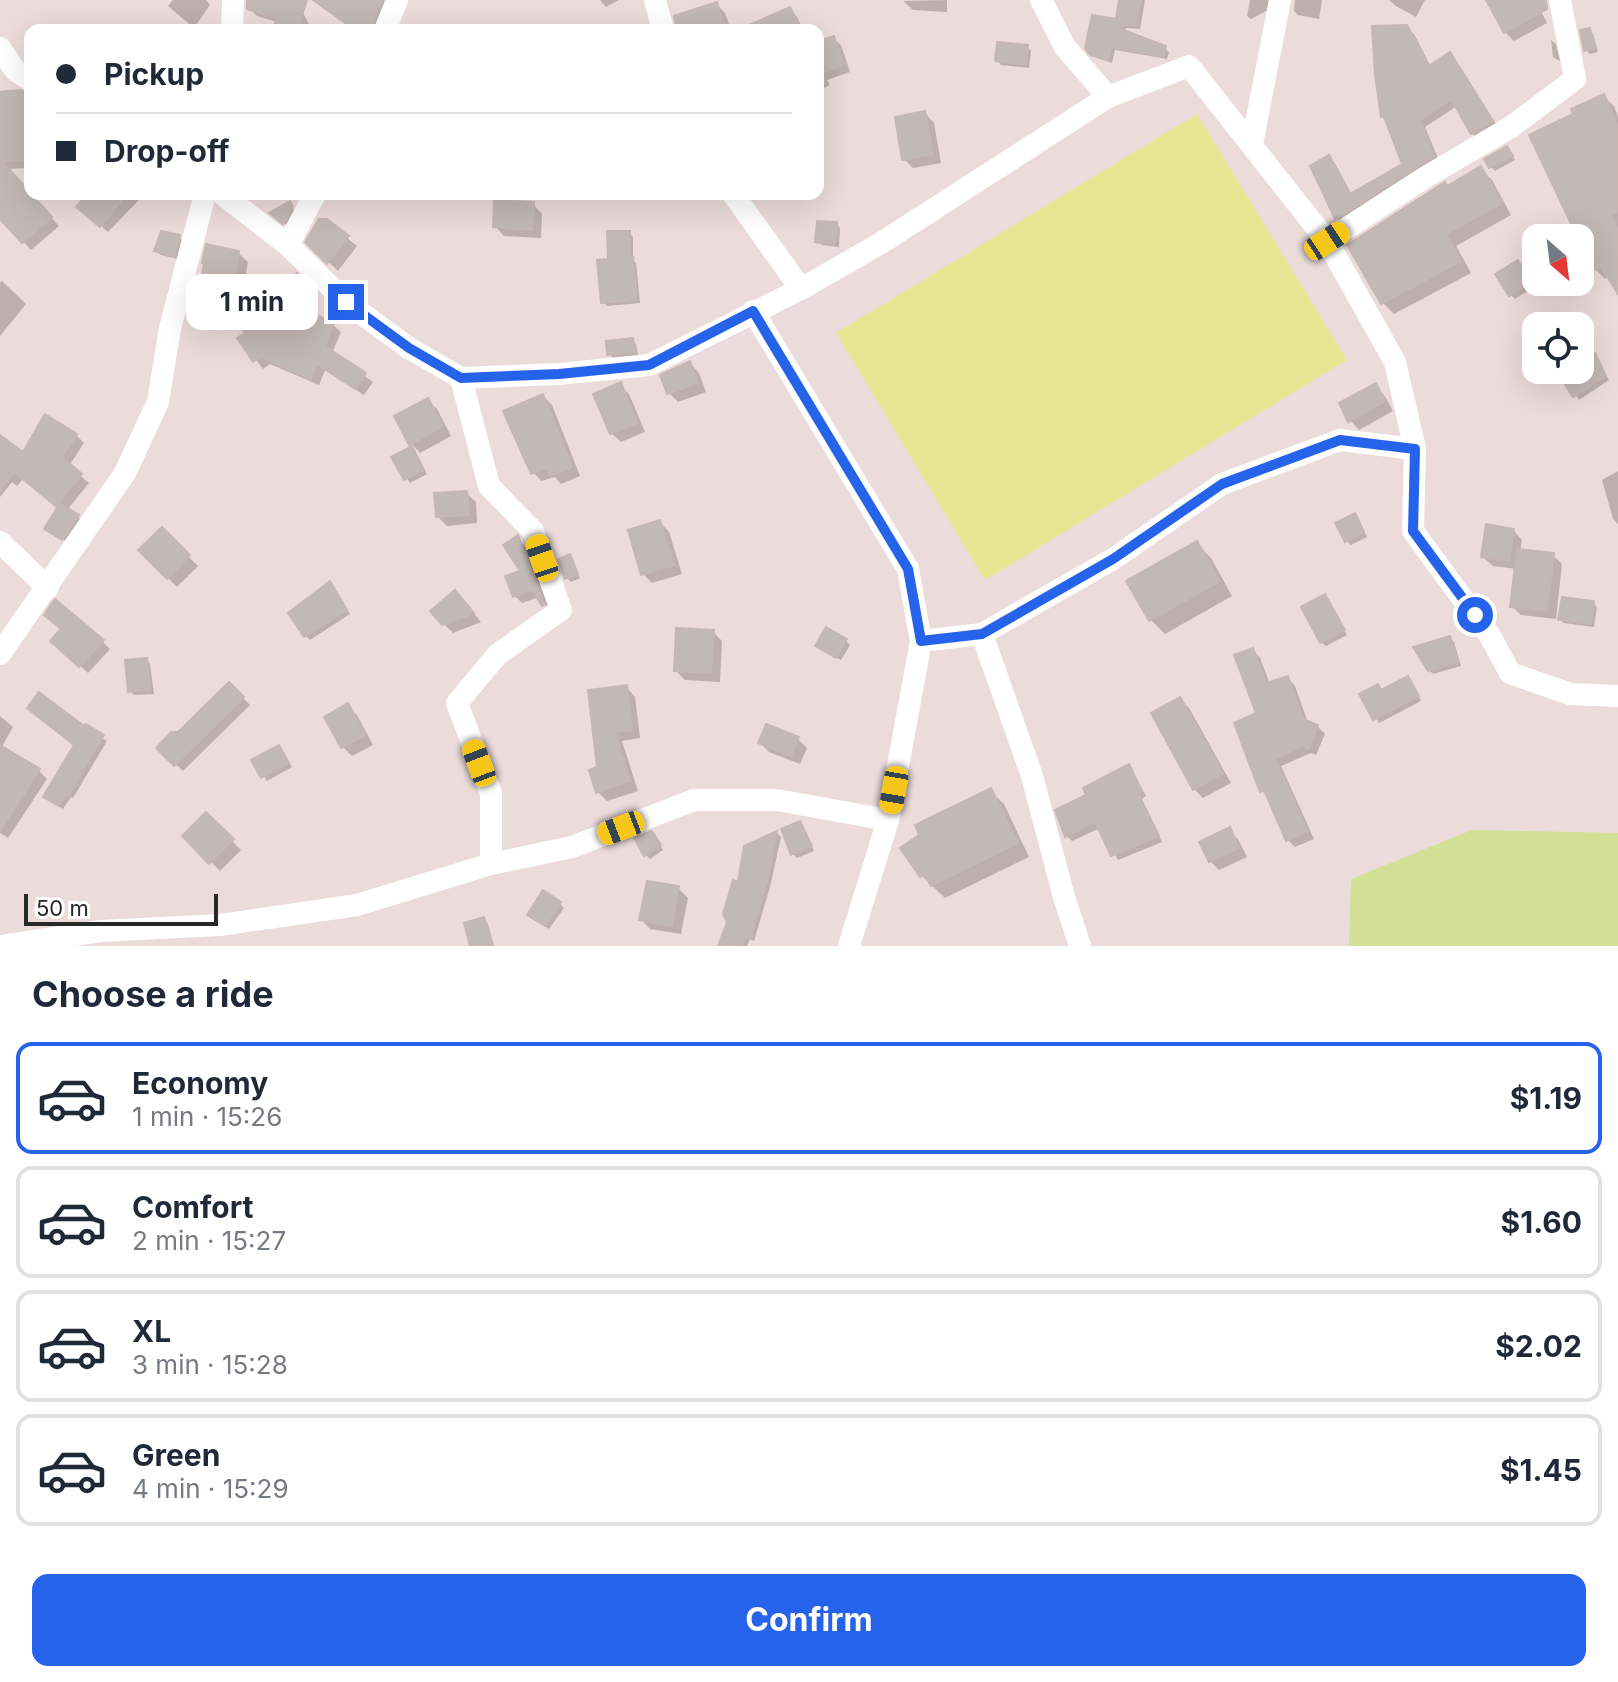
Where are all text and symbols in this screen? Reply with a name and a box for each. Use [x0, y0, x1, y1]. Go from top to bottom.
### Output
text: Pickup [104, 56, 204, 92]
text: Drop-off [104, 133, 230, 169]
car [1300, 218, 1354, 264]
north arrow [1522, 224, 1594, 296]
map controls [1522, 224, 1594, 384]
callout: 1 min [186, 274, 318, 330]
route end [328, 284, 364, 320]
text: 1 min [220, 286, 284, 317]
button: locate [1522, 312, 1594, 384]
car [523, 531, 561, 585]
route start [1457, 597, 1493, 633]
car [459, 736, 499, 790]
car [878, 764, 910, 816]
car [594, 808, 648, 848]
scale bar [24, 890, 218, 926]
text: 50 m [36, 895, 89, 921]
text: Choose a ride [32, 972, 274, 1016]
icon: car [36, 1062, 108, 1134]
text: Economy [132, 1065, 268, 1101]
text: $1.19 [1510, 1080, 1582, 1116]
text: 1 min · 15:26 [132, 1101, 282, 1132]
icon: car [36, 1186, 108, 1258]
text: Comfort [132, 1189, 253, 1225]
text: $1.60 [1501, 1204, 1582, 1240]
text: 2 min · 15:27 [132, 1225, 286, 1256]
icon: car [36, 1310, 108, 1382]
text: XL [132, 1313, 171, 1349]
text: $2.02 [1495, 1328, 1582, 1364]
text: 3 min · 15:28 [132, 1349, 288, 1380]
icon: car [36, 1434, 108, 1506]
text: Green [132, 1437, 220, 1473]
text: $1.45 [1500, 1452, 1582, 1488]
text: 4 min · 15:29 [132, 1473, 289, 1504]
button: Confirm [32, 1574, 1586, 1666]

